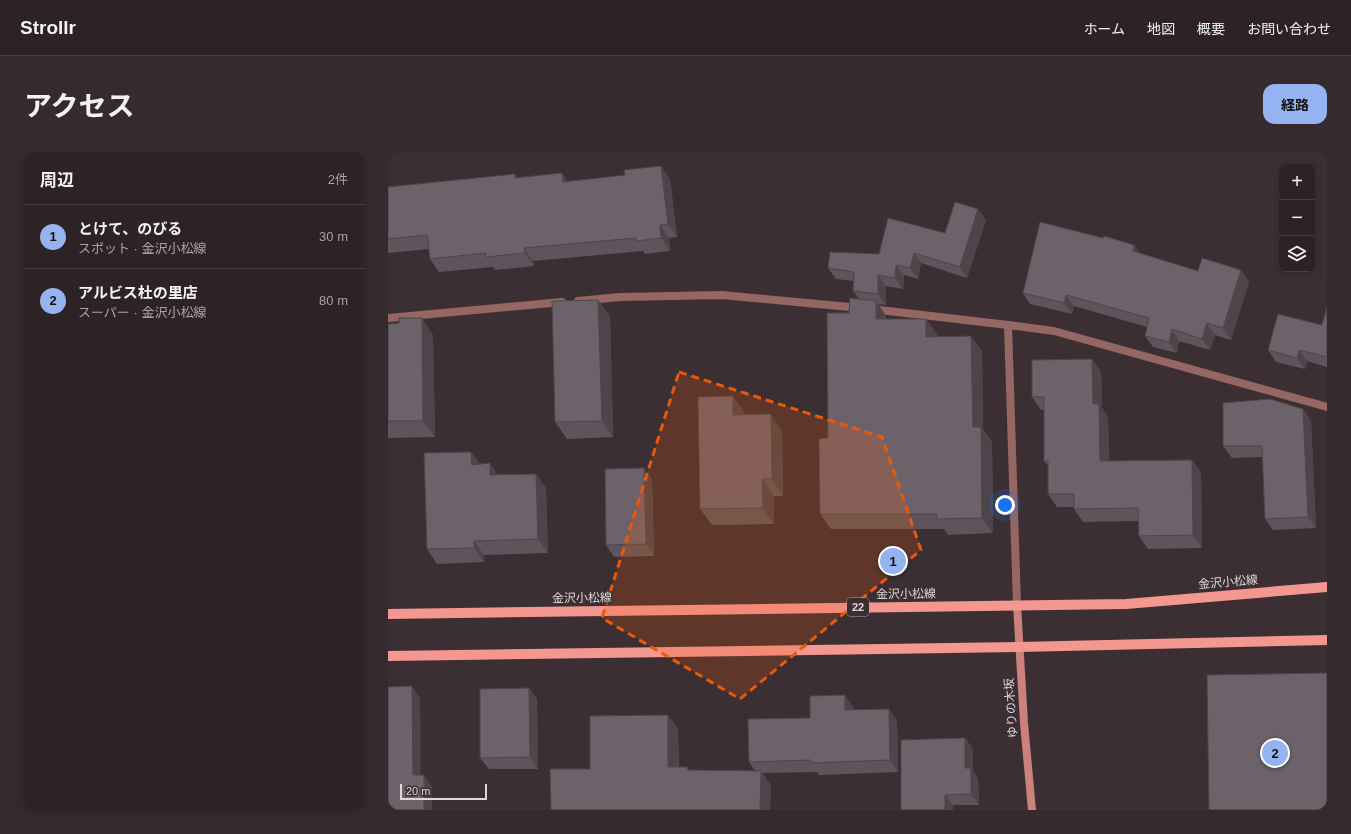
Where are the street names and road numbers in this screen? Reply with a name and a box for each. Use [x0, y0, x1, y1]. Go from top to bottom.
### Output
street label: 金沢小松線 [1197, 572, 1259, 592]
street label: 金沢小松線 [876, 586, 936, 602]
street label: 金沢小松線 [552, 590, 612, 606]
road number: 22 [847, 598, 869, 616]
street label: ゆりの木坂 [1002, 678, 1020, 738]

